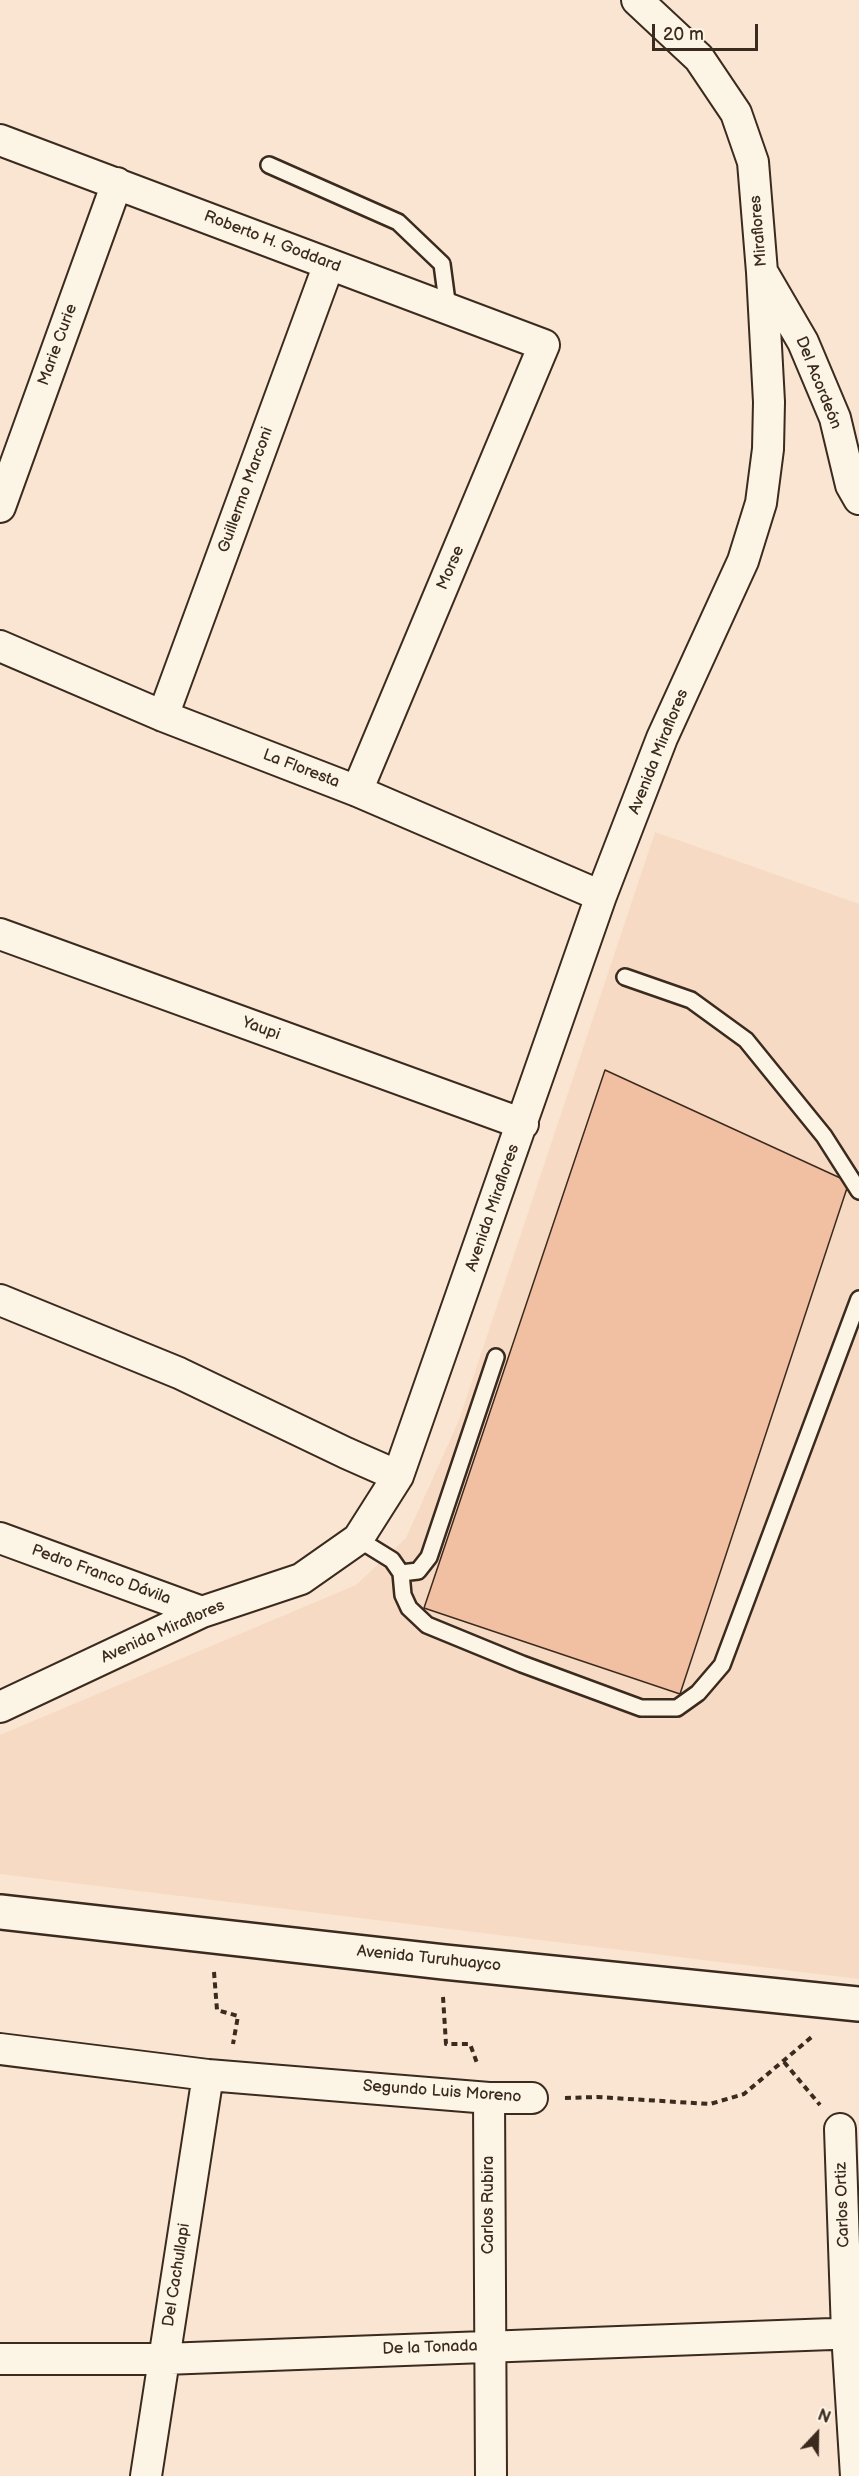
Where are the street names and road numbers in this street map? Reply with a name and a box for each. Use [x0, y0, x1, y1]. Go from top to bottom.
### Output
street label: Miraflores [746, 195, 772, 267]
street label: Roberto H. Goddard [201, 207, 343, 277]
street label: Marie Curie [34, 302, 82, 388]
street label: Del Acordeón [791, 334, 845, 432]
street label: Guillermo Marconi [214, 425, 278, 555]
street label: Morse [433, 543, 469, 593]
street label: Avenida Miraflores [625, 687, 693, 817]
street label: La Floresta [260, 746, 342, 792]
street label: Yaupi [239, 1013, 283, 1045]
street label: Avenida Miraflores [462, 1142, 524, 1274]
street label: Pedro Franco Dávila [29, 1541, 173, 1609]
street label: Avenida Miraflores [98, 1596, 228, 1668]
street label: Avenida Turuhuayco [356, 1942, 502, 1976]
street label: Segundo Luis Moreno [362, 2077, 522, 2107]
street label: Carlos Rubira [479, 2156, 499, 2254]
street label: Carlos Ortiz [832, 2162, 854, 2248]
street label: Del Cachullapi [159, 2222, 195, 2328]
street label: De la Tonada [382, 2337, 478, 2359]

